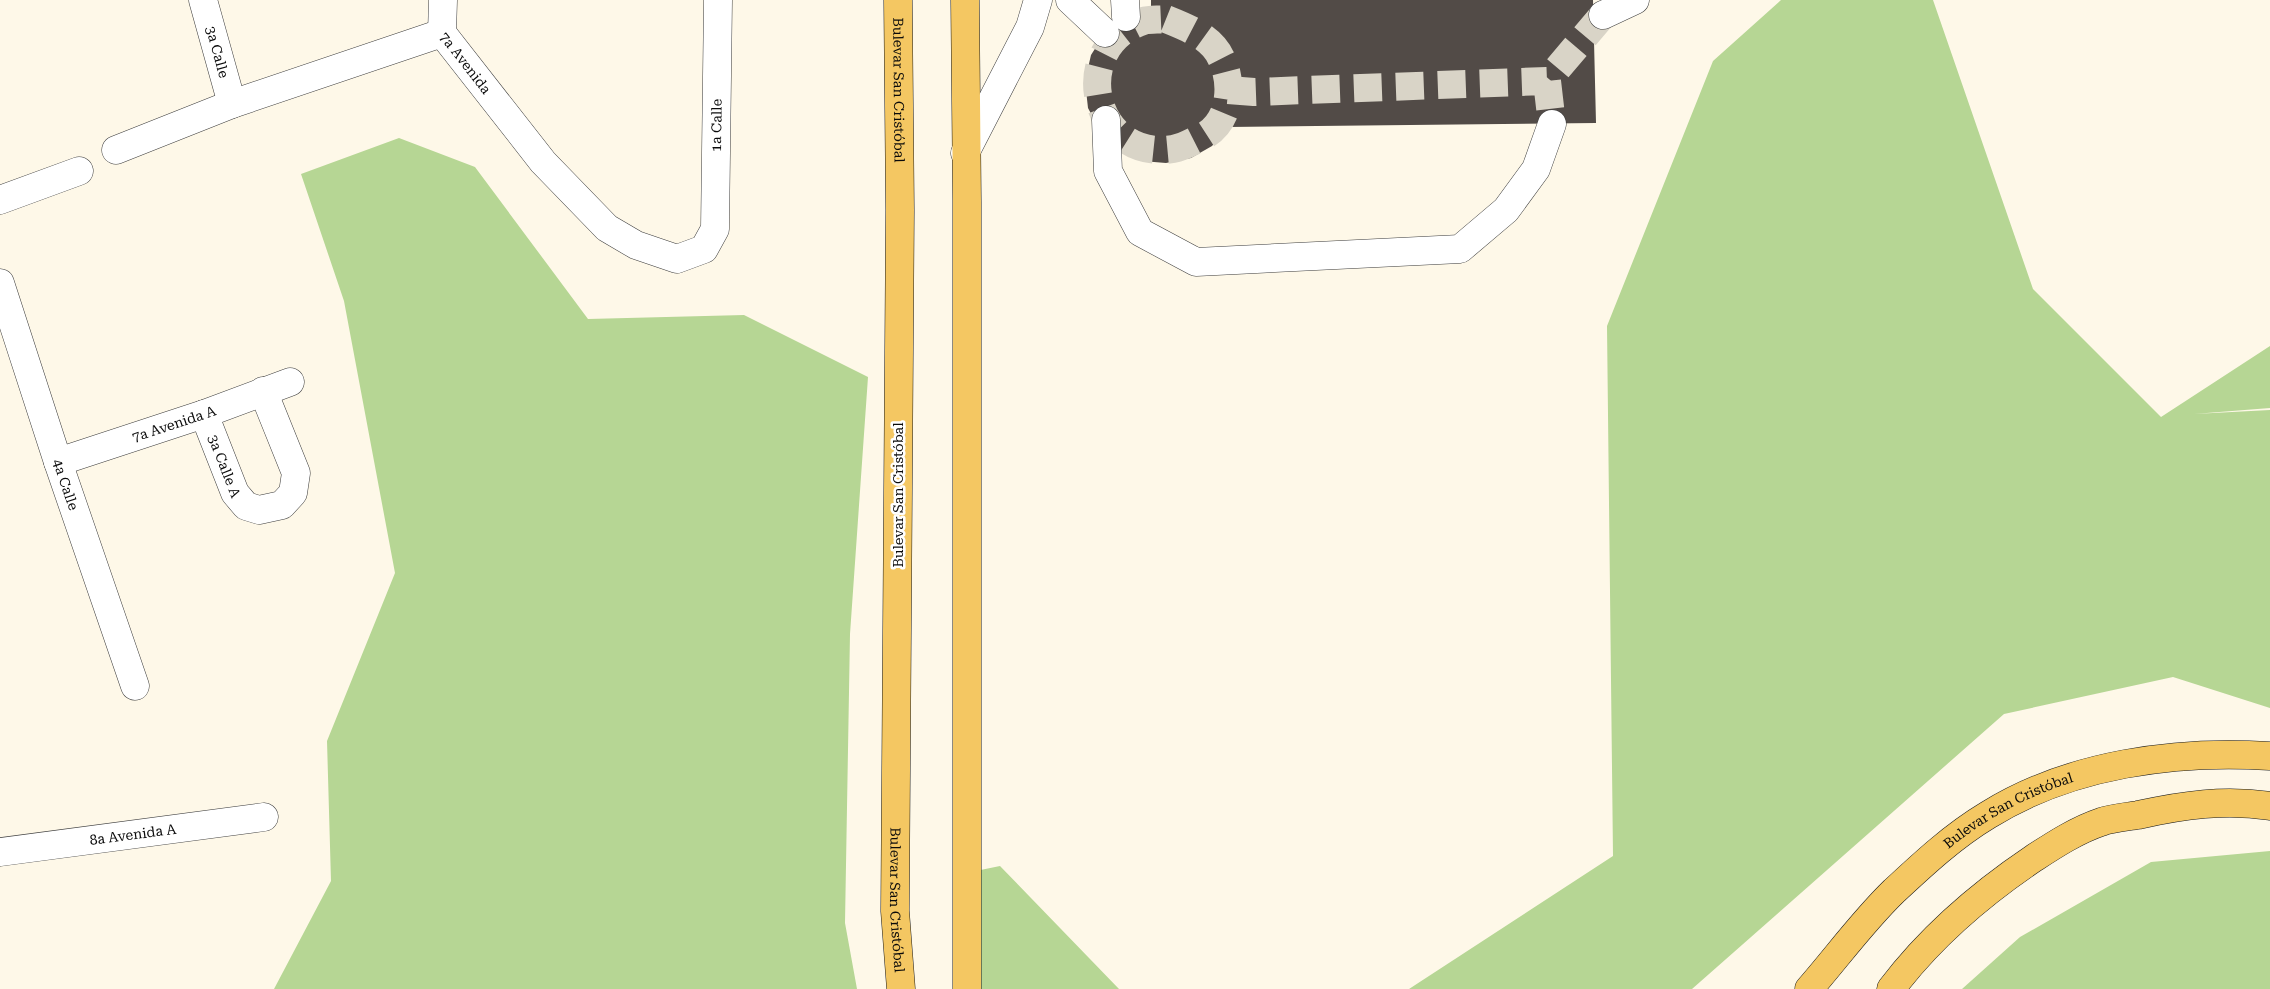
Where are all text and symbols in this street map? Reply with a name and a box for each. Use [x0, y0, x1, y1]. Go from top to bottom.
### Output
street label: Bulevar San Cristóbal [890, 17, 908, 163]
street label: 3a Calle [203, 24, 232, 80]
street label: 7a Avenida [436, 29, 495, 97]
street label: 1a Calle [708, 98, 725, 152]
street label: 7a Avenida A [130, 402, 218, 445]
street label: Bulevar San Cristóbal [890, 422, 906, 568]
street label: 3a Calle A [205, 432, 244, 500]
street label: 4a Calle [50, 457, 82, 512]
street label: Bulevar San Cristóbal [1940, 769, 2075, 852]
street label: 8a Avenida A [89, 821, 177, 848]
street label: Bulevar San Cristóbal [887, 827, 908, 974]

